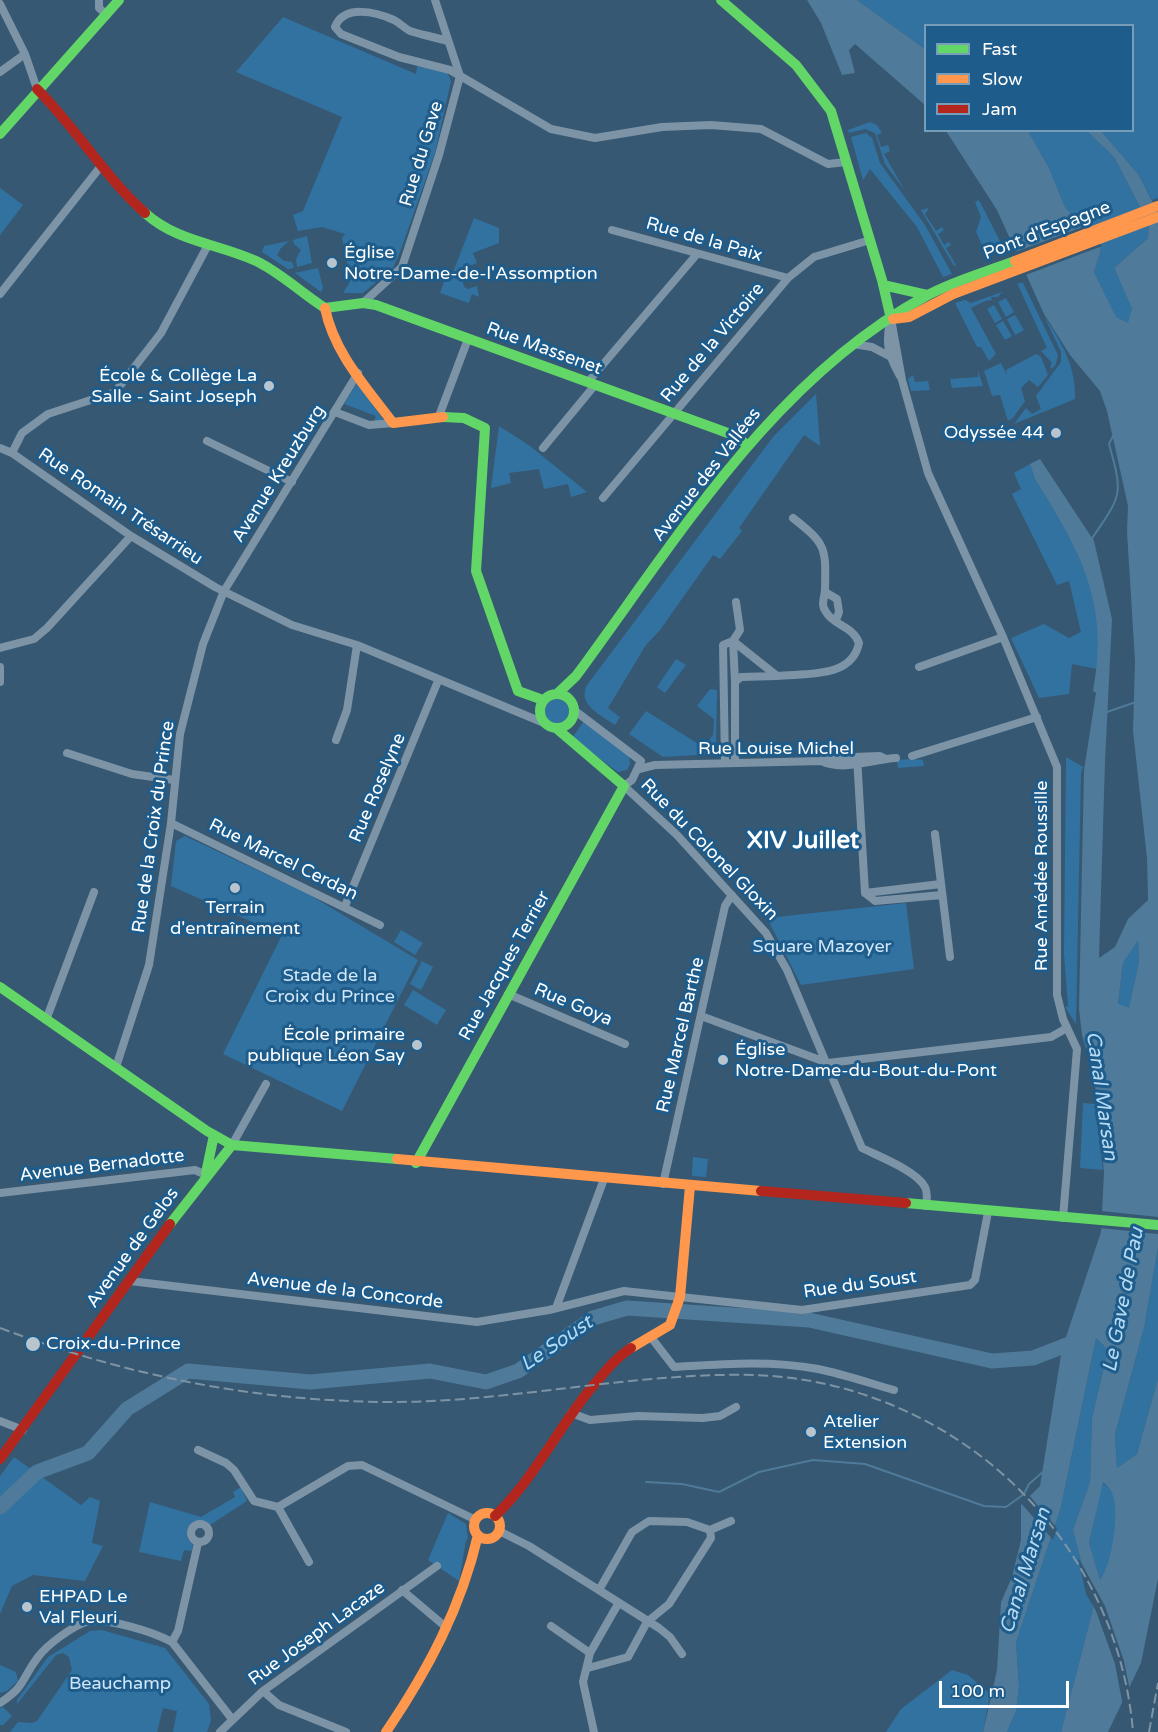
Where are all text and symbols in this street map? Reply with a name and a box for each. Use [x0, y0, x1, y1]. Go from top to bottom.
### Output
legend [924, 24, 1134, 132]
text: Fast [982, 38, 1017, 60]
text: Slow [982, 68, 1023, 90]
text: Jam [982, 98, 1017, 120]
street label: Rue du Gave [396, 99, 448, 209]
street label: Pont d'Espagne [980, 197, 1114, 265]
street label: Rue de la Paix [643, 213, 765, 267]
place label: Église Notre-Dame-de-l'Assomption [344, 242, 598, 284]
marker: Église Notre-Dame-de-l'Assomption [325, 256, 339, 270]
street label: Rue de la Victoire [657, 279, 769, 407]
street label: Rue Massenet [483, 318, 605, 380]
place label: École & Collège La Salle - Saint Joseph [91, 365, 257, 407]
marker: École & Collège La Salle - Saint Joseph [262, 379, 276, 393]
street label: Avenue Kreuzburg [228, 401, 330, 547]
street label: Avenue des Vallées [648, 404, 766, 546]
place label: Odyssée 44 [944, 422, 1044, 444]
marker: Odyssée 44 [1049, 426, 1063, 440]
street label: Rue Romain Trésarrieu [34, 444, 206, 570]
street label: Rue de la Croix du Prince [128, 720, 180, 934]
street label: Rue Roselyne [345, 730, 411, 846]
street label: Rue Louise Michel [698, 738, 854, 760]
street label: Rue du Colonel Gloxin [636, 775, 782, 925]
street label: Rue Amédée Roussille [1031, 781, 1053, 971]
street label: Rue Marcel Cerdan [205, 815, 361, 905]
district label: XIV Juillet [747, 828, 859, 856]
marker: Terrain d'entraînement [228, 881, 242, 895]
street label: Rue Jacques Terrier [455, 887, 555, 1045]
place label: Terrain d'entraînement [170, 897, 300, 940]
park label: Square Mazoyer [753, 936, 891, 958]
street label: Rue Marcel Barthe [653, 955, 709, 1115]
park label: Stade de la Croix du Prince [265, 965, 395, 1008]
street label: Rue Goya [531, 979, 615, 1031]
place label: École primaire publique Léon Say [247, 1024, 405, 1066]
water label: Canal Marsan [1080, 1030, 1122, 1162]
marker: École primaire publique Léon Say [410, 1038, 424, 1052]
place label: Église Notre-Dame-du-Bout-du-Pont [735, 1039, 997, 1082]
marker: Église Notre-Dame-du-Bout-du-Pont [716, 1053, 730, 1067]
street label: Avenue Bernadotte [18, 1145, 186, 1187]
street label: Avenue de Gelos [82, 1184, 184, 1312]
water label: Le Gave de Pau [1098, 1226, 1150, 1374]
street label: Rue du Soust [802, 1266, 918, 1304]
street label: Avenue de la Concorde [246, 1268, 444, 1314]
water label: Le Soust [516, 1311, 598, 1377]
place label: Croix-du-Prince [46, 1333, 181, 1355]
marker: Croix-du-Prince [24, 1335, 42, 1353]
place label: Atelier Extension [823, 1411, 907, 1454]
marker: Atelier Extension [804, 1425, 818, 1439]
water label: Canal Marsan [996, 1505, 1056, 1637]
street label: Rue Joseph Lacaze [245, 1577, 389, 1691]
place label: EHPAD Le Val Fleuri [39, 1586, 128, 1628]
marker: EHPAD Le Val Fleuri [20, 1600, 34, 1614]
scale bar [942, 1669, 1072, 1707]
park label: Beauchamp [69, 1673, 171, 1695]
text: 100 m [950, 1680, 1005, 1702]

